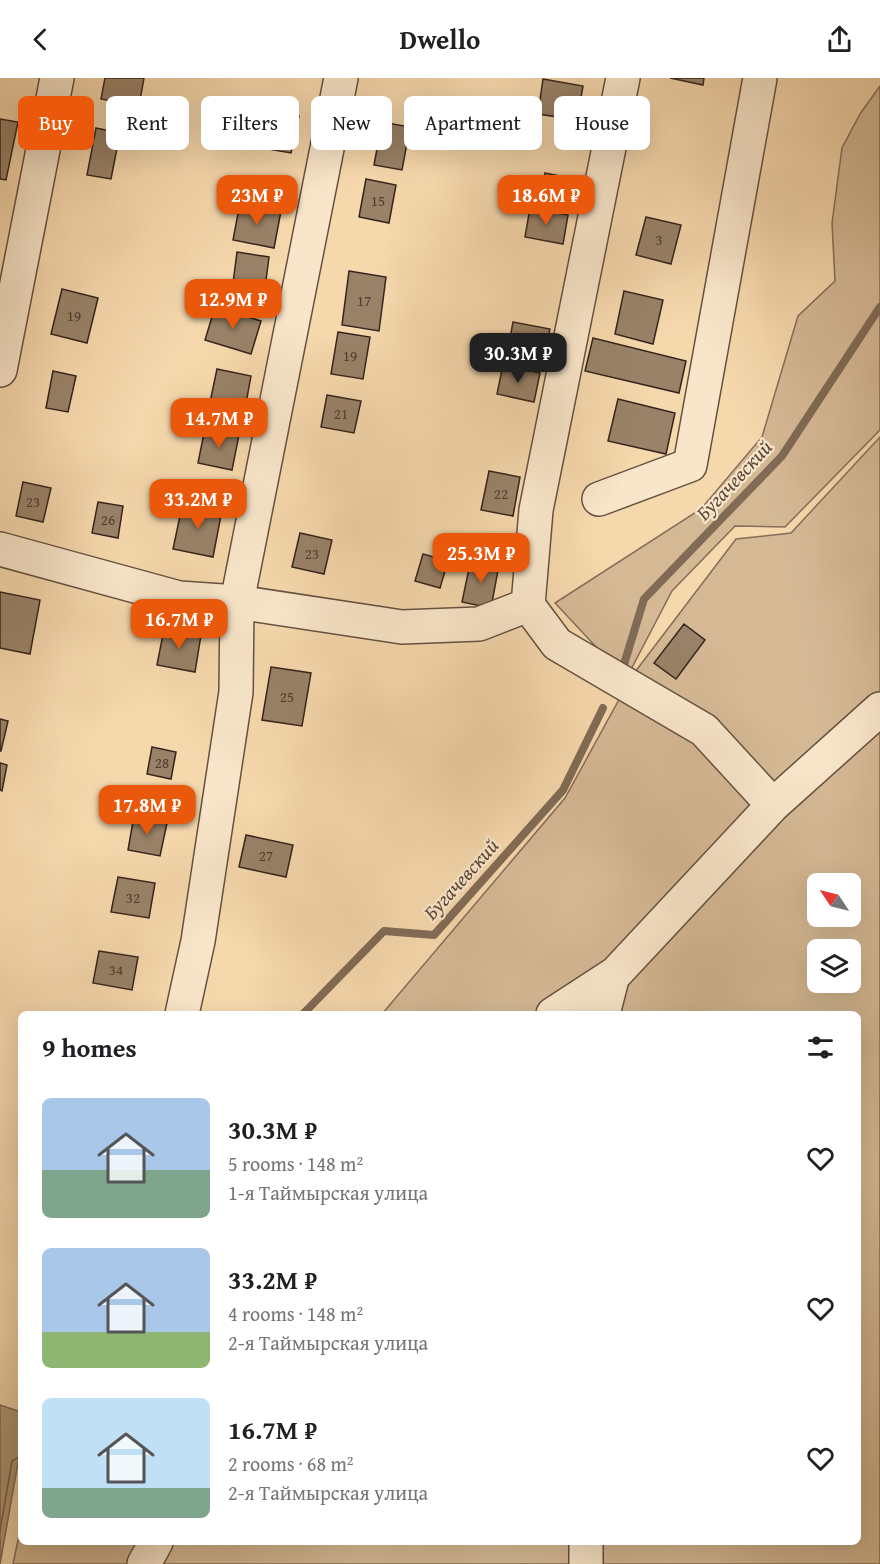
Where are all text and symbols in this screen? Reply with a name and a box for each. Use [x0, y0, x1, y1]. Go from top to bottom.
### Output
text: Dwello [400, 19, 480, 59]
icon: back [24, 23, 57, 56]
icon: share [823, 23, 856, 56]
chip: Buy [18, 96, 94, 150]
chip: Rent [106, 96, 189, 150]
chip: Filters [201, 96, 299, 150]
chip: New [311, 96, 392, 150]
chip: Apartment [404, 96, 542, 150]
chip: House [554, 96, 650, 150]
pin: 23M ₽ [215, 175, 299, 226]
pin: 18.6M ₽ [491, 175, 601, 226]
text: 23M ₽ [231, 180, 283, 209]
text: 18.6M ₽ [512, 180, 580, 209]
house number: 15 [371, 190, 385, 211]
house number: 3 [655, 229, 663, 250]
pin: 12.9M ₽ [178, 279, 288, 330]
text: 12.9M ₽ [199, 284, 267, 313]
house number: 17 [357, 290, 371, 311]
house number: 19 [67, 305, 81, 326]
pin: 30.3M ₽ [463, 333, 573, 384]
text: 30.3M ₽ [484, 338, 552, 367]
house number: 19 [343, 345, 357, 366]
pin: 14.7M ₽ [164, 398, 274, 449]
text: 14.7M ₽ [185, 403, 253, 432]
house number: 21 [334, 403, 348, 424]
water label: Бугачевский [689, 433, 779, 526]
pin: 33.2M ₽ [143, 479, 253, 530]
house number: 22 [494, 483, 508, 504]
text: 33.2M ₽ [164, 484, 232, 513]
house number: 23 [26, 491, 40, 512]
house number: 26 [101, 509, 115, 530]
pin: 25.3M ₽ [426, 533, 536, 584]
text: 25.3M ₽ [447, 538, 515, 567]
house number: 23 [305, 543, 319, 564]
pin: 16.7M ₽ [124, 599, 234, 650]
text: 16.7M ₽ [145, 604, 213, 633]
house number: 25 [280, 686, 294, 707]
house number: 28 [155, 752, 169, 773]
pin: 17.8M ₽ [92, 785, 202, 836]
text: 17.8M ₽ [113, 790, 181, 819]
water label: Бугачевский [416, 832, 505, 926]
house number: 27 [259, 845, 273, 866]
north arrow [807, 873, 861, 927]
map controls [807, 873, 861, 993]
house number: 32 [126, 887, 140, 908]
button: layers [807, 939, 861, 993]
house number: 34 [109, 959, 123, 980]
text: 9 homes [42, 1028, 137, 1067]
icon: filters [804, 1031, 837, 1064]
text: 30.3M ₽ [228, 1110, 317, 1149]
icon: home [90, 1122, 162, 1194]
icon: heart [804, 1142, 837, 1175]
text: 5 rooms · 148 m² [228, 1149, 363, 1178]
text: 1-я Таймырская улица [228, 1178, 428, 1207]
text: 33.2M ₽ [228, 1260, 317, 1299]
icon: home [90, 1272, 162, 1344]
icon: heart [804, 1292, 837, 1325]
text: 4 rooms · 148 m² [228, 1299, 363, 1328]
text: 2-я Таймырская улица [228, 1328, 428, 1357]
text: 16.7M ₽ [228, 1410, 317, 1449]
icon: home [90, 1422, 162, 1494]
icon: heart [804, 1442, 837, 1475]
text: 2 rooms · 68 m² [228, 1449, 354, 1478]
text: 2-я Таймырская улица [228, 1478, 428, 1507]

